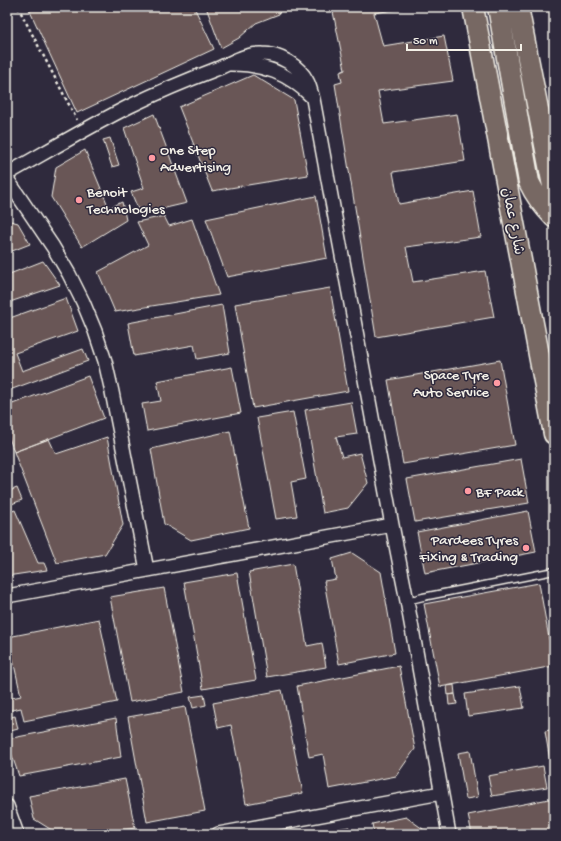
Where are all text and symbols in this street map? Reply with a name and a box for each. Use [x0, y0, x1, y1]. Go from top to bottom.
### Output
scale bar [407, 26, 521, 52]
text: 50 m [413, 35, 438, 49]
place label: One Step Advertising [160, 142, 231, 177]
marker: One Step Advertising [147, 153, 157, 163]
place label: Benoit Technologies [86, 184, 165, 219]
street label: شارع عمان [497, 186, 527, 256]
marker: Benoit Technologies [74, 195, 84, 205]
place label: Space Tyre Auto Service [413, 367, 489, 402]
marker: Space Tyre Auto Service [492, 378, 502, 388]
place label: BF Pack [475, 484, 525, 502]
marker: BF Pack [463, 486, 473, 496]
place label: Pardees Tyres Fixing & Trading [418, 532, 518, 567]
marker: Pardees Tyres Fixing & Trading [521, 543, 531, 553]

